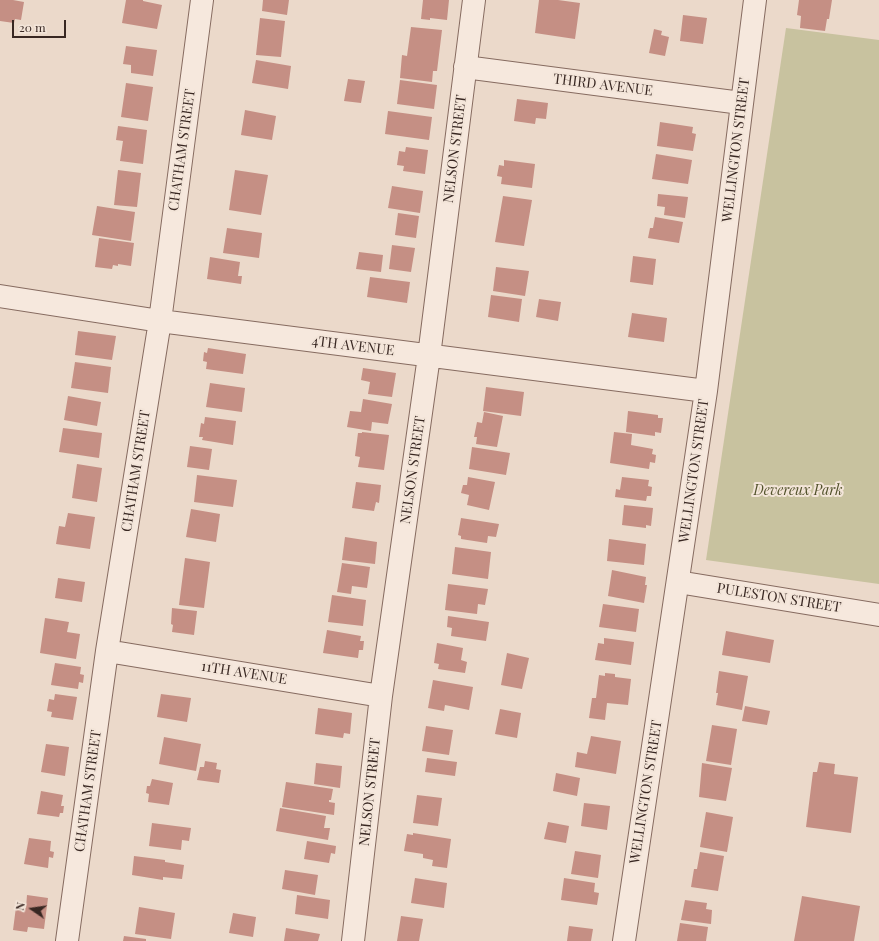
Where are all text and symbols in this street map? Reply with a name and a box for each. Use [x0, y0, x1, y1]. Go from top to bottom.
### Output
scale bar [14, 12, 68, 38]
text: 20 m [19, 19, 46, 35]
street label: THIRD AVENUE [552, 71, 654, 99]
street label: WELLINGTON STREET [719, 77, 753, 223]
street label: CHATHAM STREET [165, 88, 199, 212]
street label: NELSON STREET [440, 94, 470, 204]
street label: 4TH AVENUE [311, 333, 395, 359]
street label: WELLINGTON STREET [676, 398, 712, 544]
street label: CHATHAM STREET [118, 409, 154, 533]
street label: NELSON STREET [397, 415, 429, 525]
park label: Devereux Park [754, 483, 842, 499]
street label: PULESTON STREET [716, 580, 842, 616]
street label: 11TH AVENUE [200, 658, 288, 688]
street label: WELLINGTON STREET [626, 719, 666, 865]
street label: CHATHAM STREET [71, 729, 105, 853]
street label: NELSON STREET [356, 737, 384, 847]
north arrow [12, 889, 52, 929]
text: N [12, 901, 28, 912]

